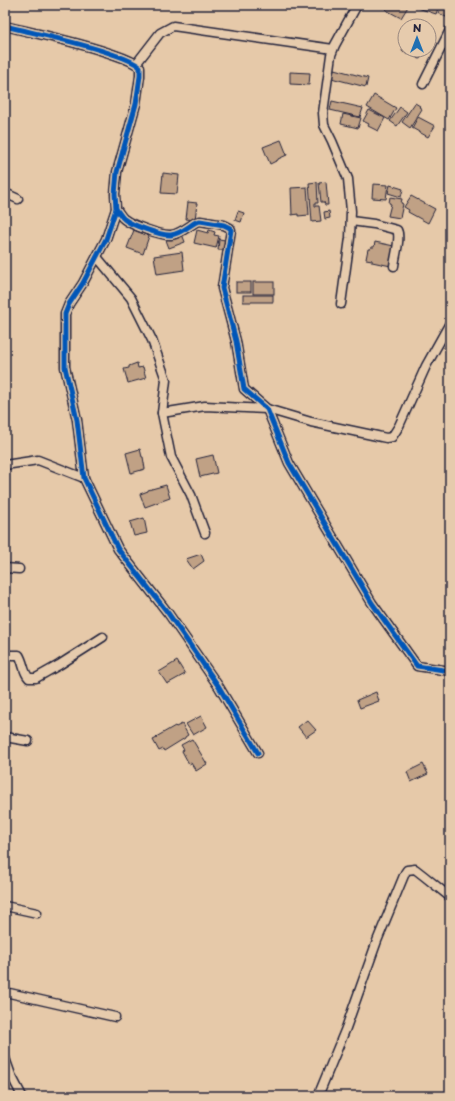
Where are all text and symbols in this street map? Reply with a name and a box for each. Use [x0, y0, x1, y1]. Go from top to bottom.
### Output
north arrow [397, 18, 437, 58]
text: N [413, 19, 422, 36]

